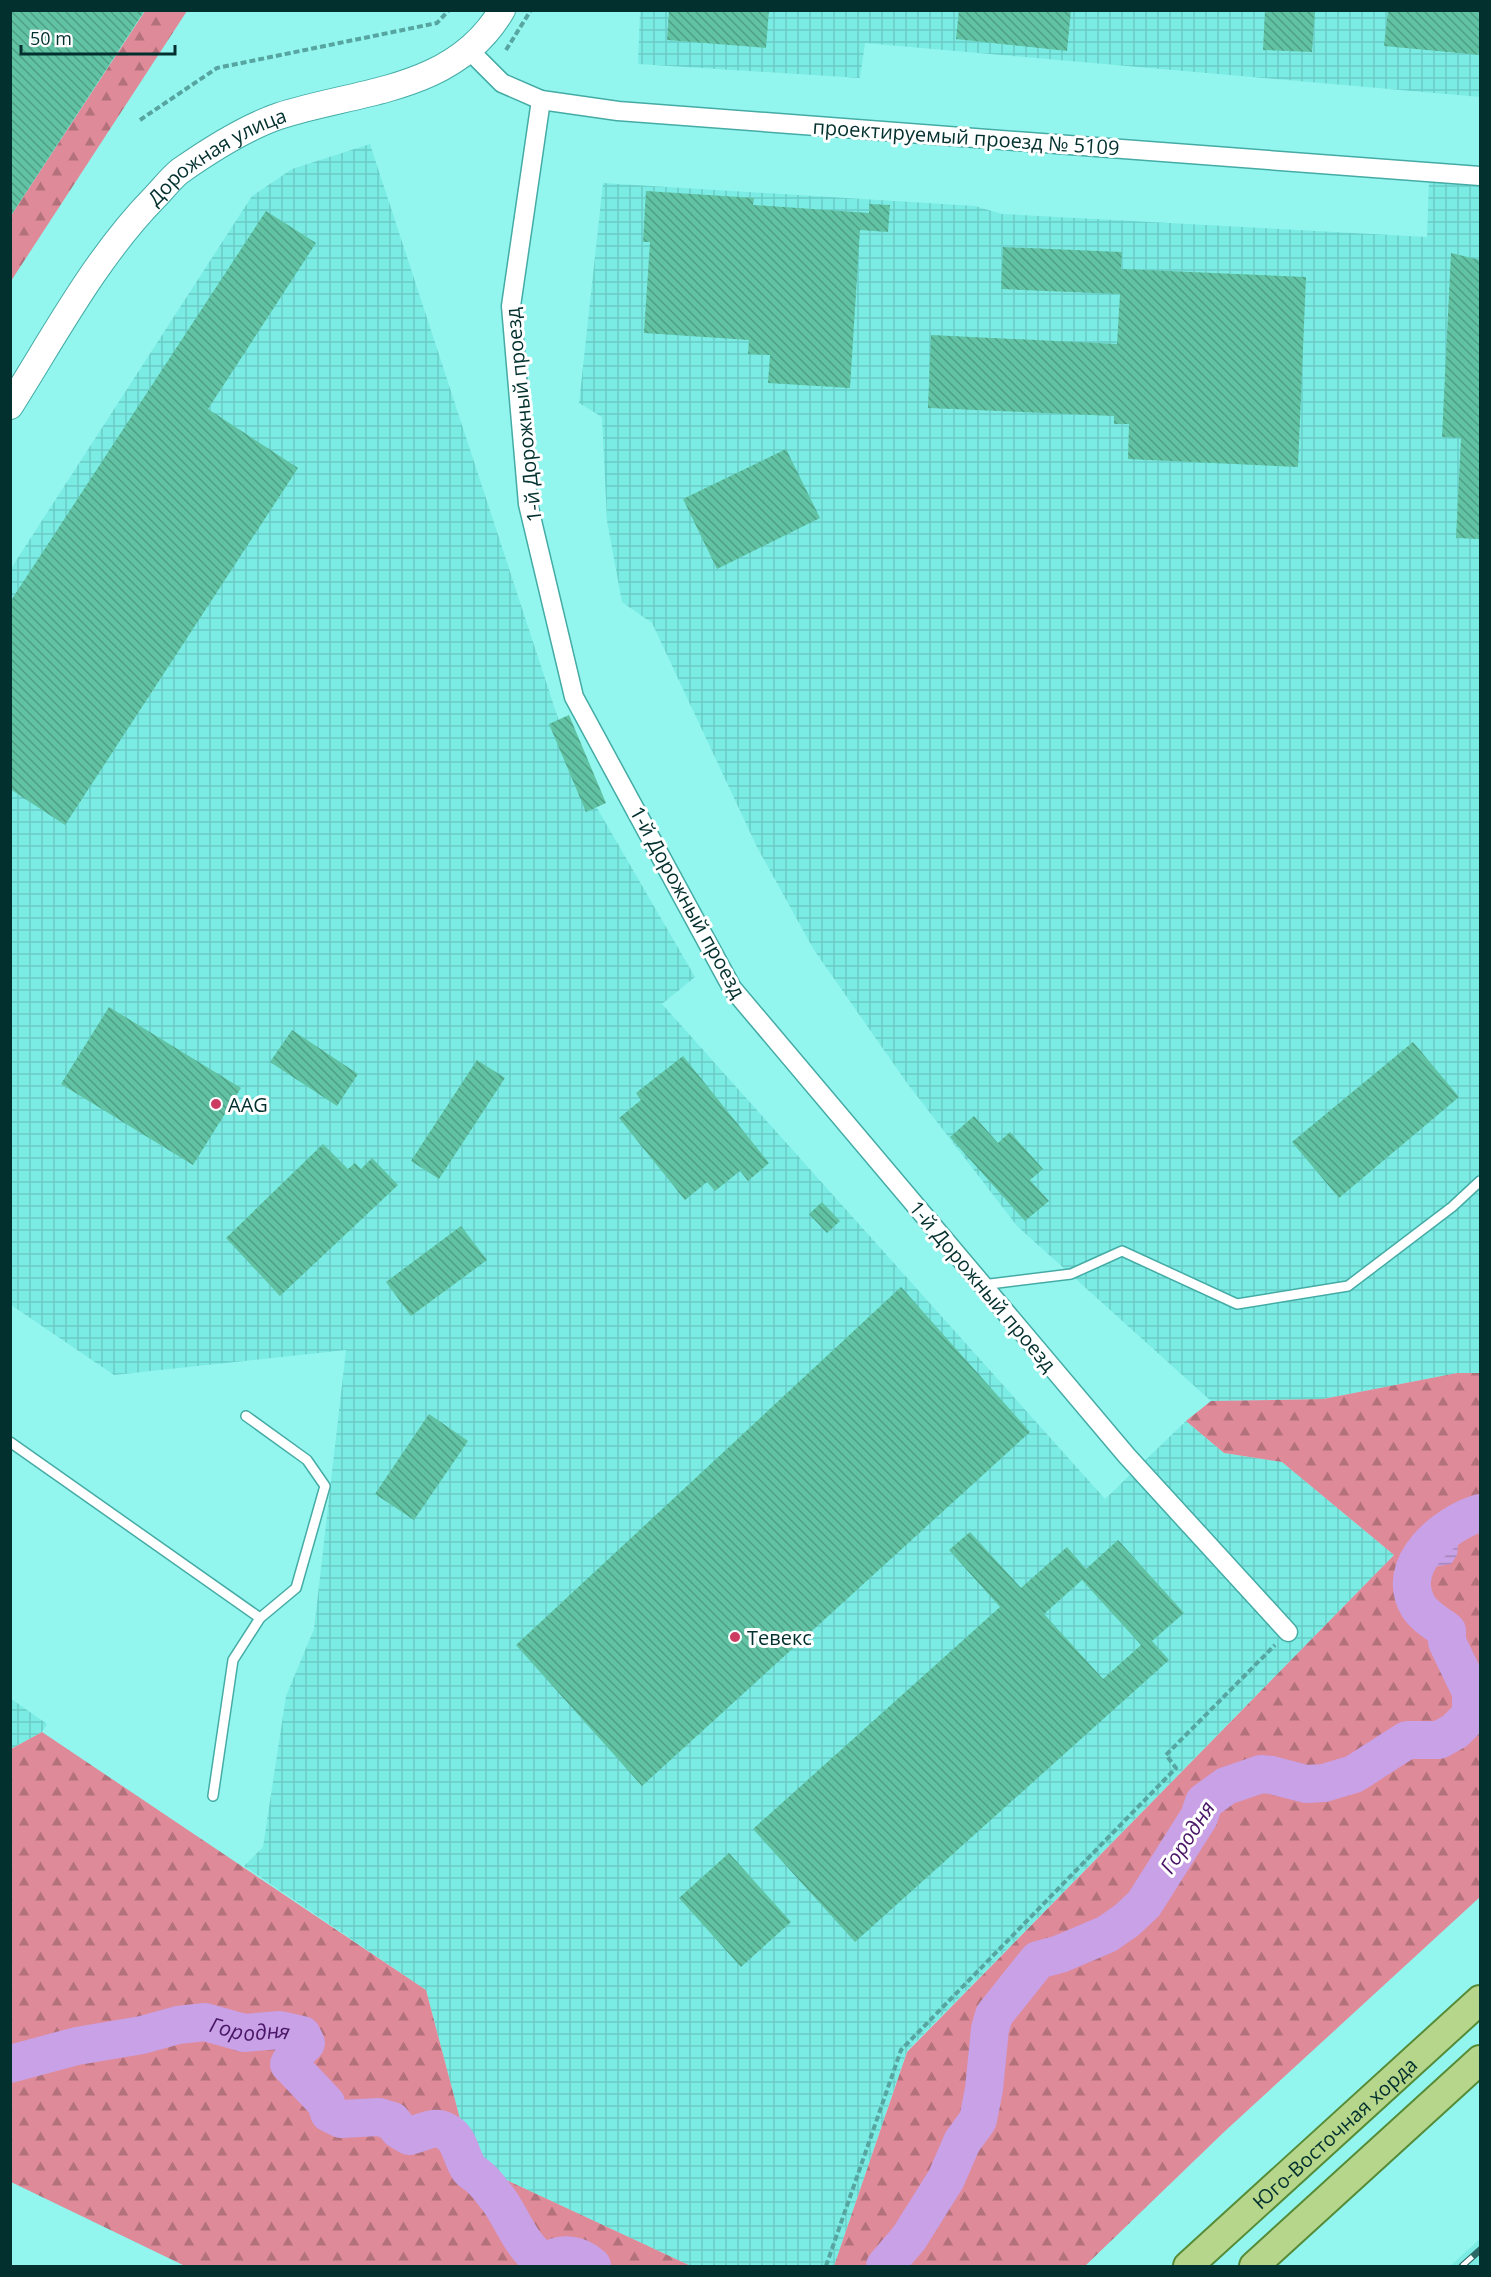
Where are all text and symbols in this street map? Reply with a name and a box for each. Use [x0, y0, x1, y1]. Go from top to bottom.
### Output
scale bar [21, 18, 176, 56]
text: 50 m [30, 26, 72, 50]
street label: Дорожная улица [141, 101, 289, 211]
street label: проектируемый проезд № 5109 [812, 113, 1120, 161]
street label: 1-й Дорожный проезд [498, 306, 548, 524]
street label: 1-й Дорожный проезд [624, 801, 752, 1003]
place label: AAG [228, 1091, 268, 1118]
marker: AAG [209, 1097, 223, 1111]
street label: 1-й Дорожный проезд [903, 1195, 1063, 1378]
place label: Тевекс [747, 1624, 812, 1651]
marker: Тевекс [728, 1630, 742, 1644]
water label: Городня [1153, 1795, 1221, 1879]
water label: Городня [207, 2010, 293, 2047]
street label: Юго-Восточная хорда [1246, 2051, 1422, 2215]

